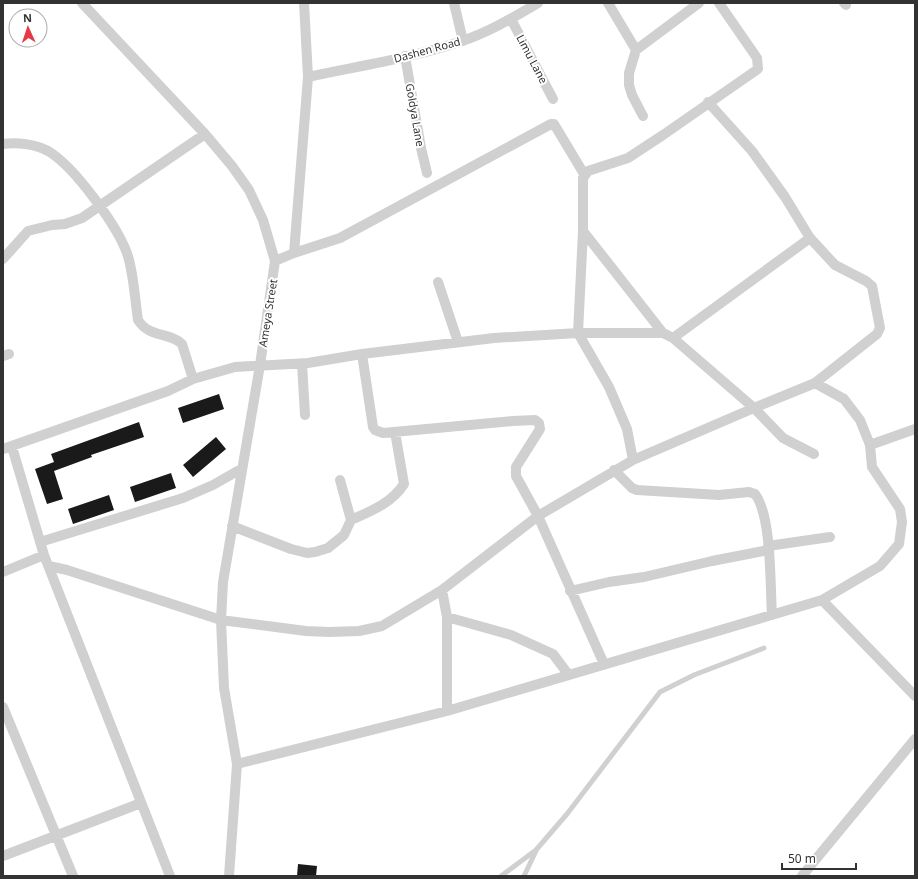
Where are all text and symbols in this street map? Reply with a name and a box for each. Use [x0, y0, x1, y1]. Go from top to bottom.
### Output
north arrow [8, 8, 48, 48]
text: N [23, 10, 32, 25]
street label: Limu Lane [513, 32, 552, 86]
street label: Dashen Road [392, 33, 462, 66]
street label: Goldya Lane [403, 82, 428, 148]
street label: Ameya Street [255, 278, 280, 348]
scale bar [782, 845, 856, 871]
text: 50 m [788, 850, 816, 867]

